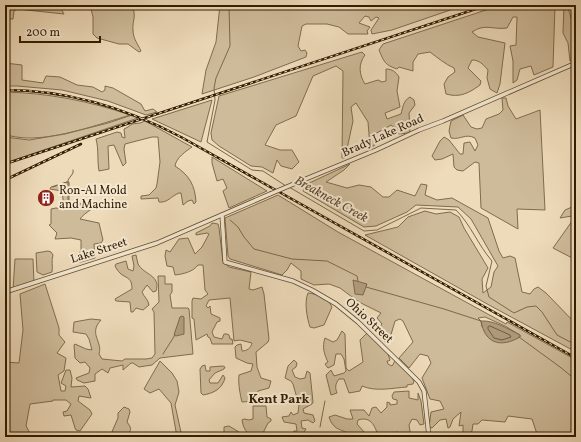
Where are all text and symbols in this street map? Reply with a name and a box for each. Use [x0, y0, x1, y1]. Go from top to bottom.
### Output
scale bar [20, 18, 100, 44]
text: 200 m [26, 25, 60, 41]
street label: Brady Lake Road [340, 111, 427, 161]
water label: Breakneck Creek [291, 172, 371, 228]
place label: Ron-Al Mold and Machine [59, 183, 127, 213]
building icon: Ron-Al Mold and Machine [36, 188, 56, 208]
street label: Lake Street [69, 234, 129, 268]
street label: Ohio Street [342, 295, 396, 347]
district label: Kent Park [248, 391, 310, 409]

